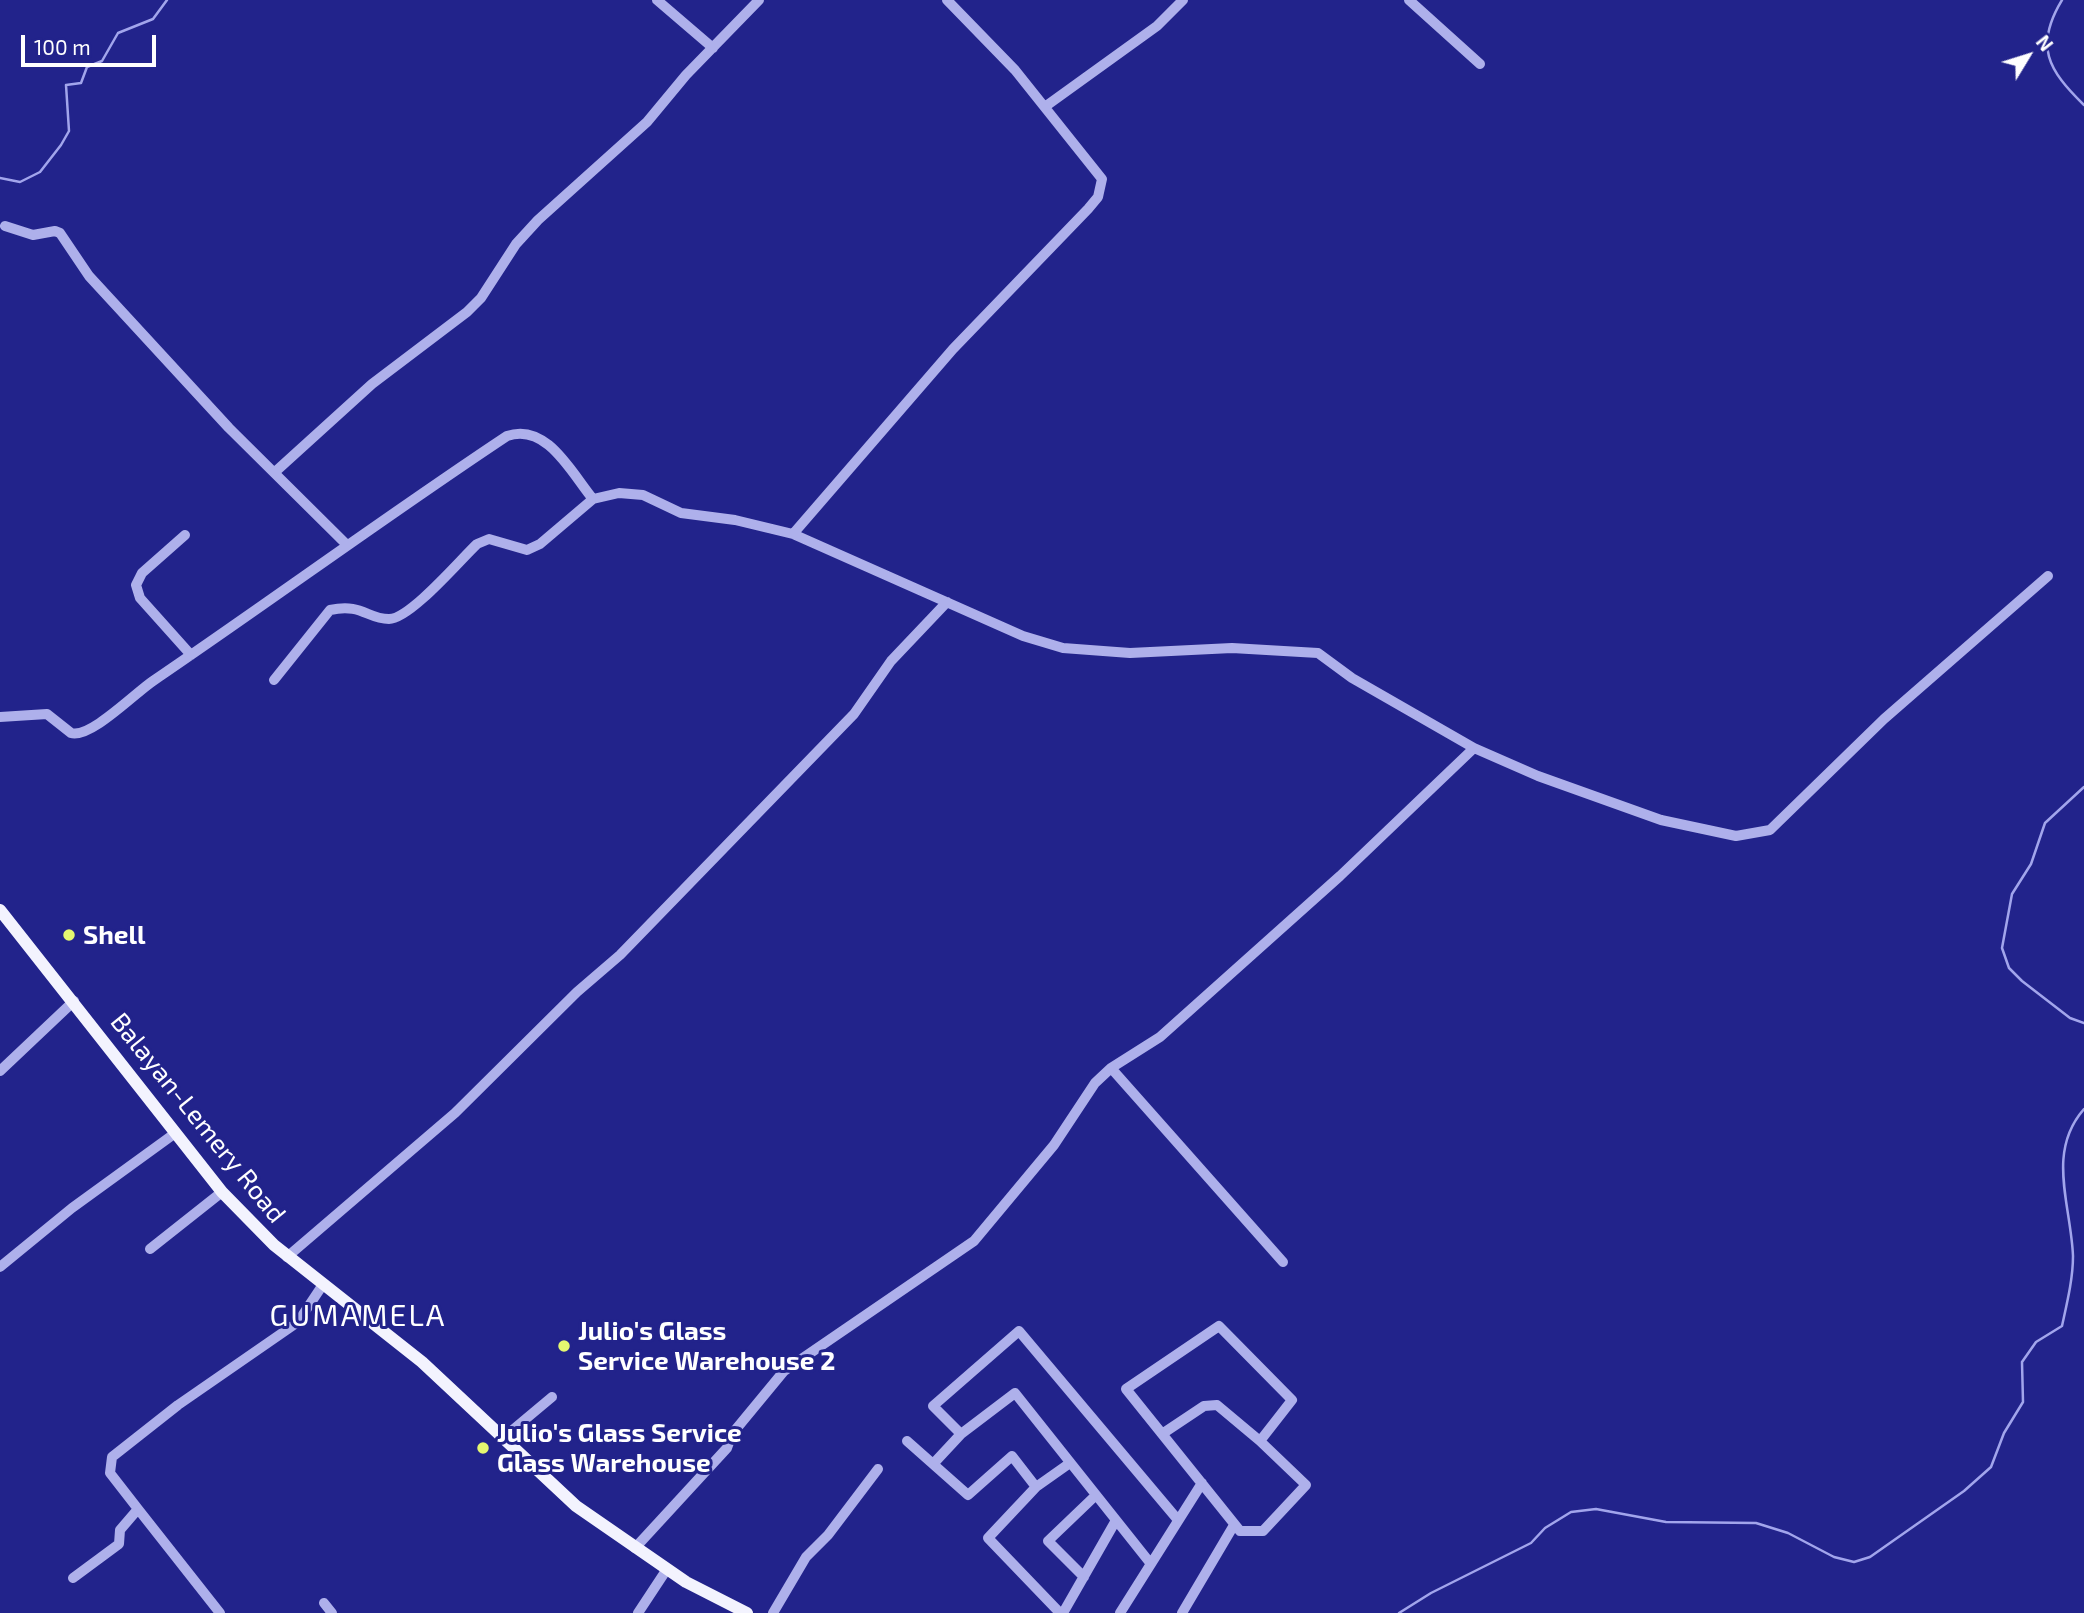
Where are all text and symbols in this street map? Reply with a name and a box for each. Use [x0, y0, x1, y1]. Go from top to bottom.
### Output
scale bar [24, 21, 159, 65]
north arrow [1993, 21, 2063, 91]
text: N [2032, 30, 2058, 55]
text: 100 m [34, 34, 91, 59]
place label: Shell [83, 919, 146, 951]
marker: Shell [61, 927, 77, 943]
street label: Balayan-Lemery Road [104, 1007, 292, 1229]
district label: GUMAMELA [271, 1298, 445, 1334]
place label: Julio's Glass Service Warehouse 2 [578, 1315, 835, 1376]
marker: Julio's Glass Service Warehouse 2 [556, 1338, 572, 1354]
place label: Julio's Glass Service Glass Warehouse [497, 1417, 742, 1478]
marker: Julio's Glass Service Glass Warehouse [475, 1440, 491, 1456]

